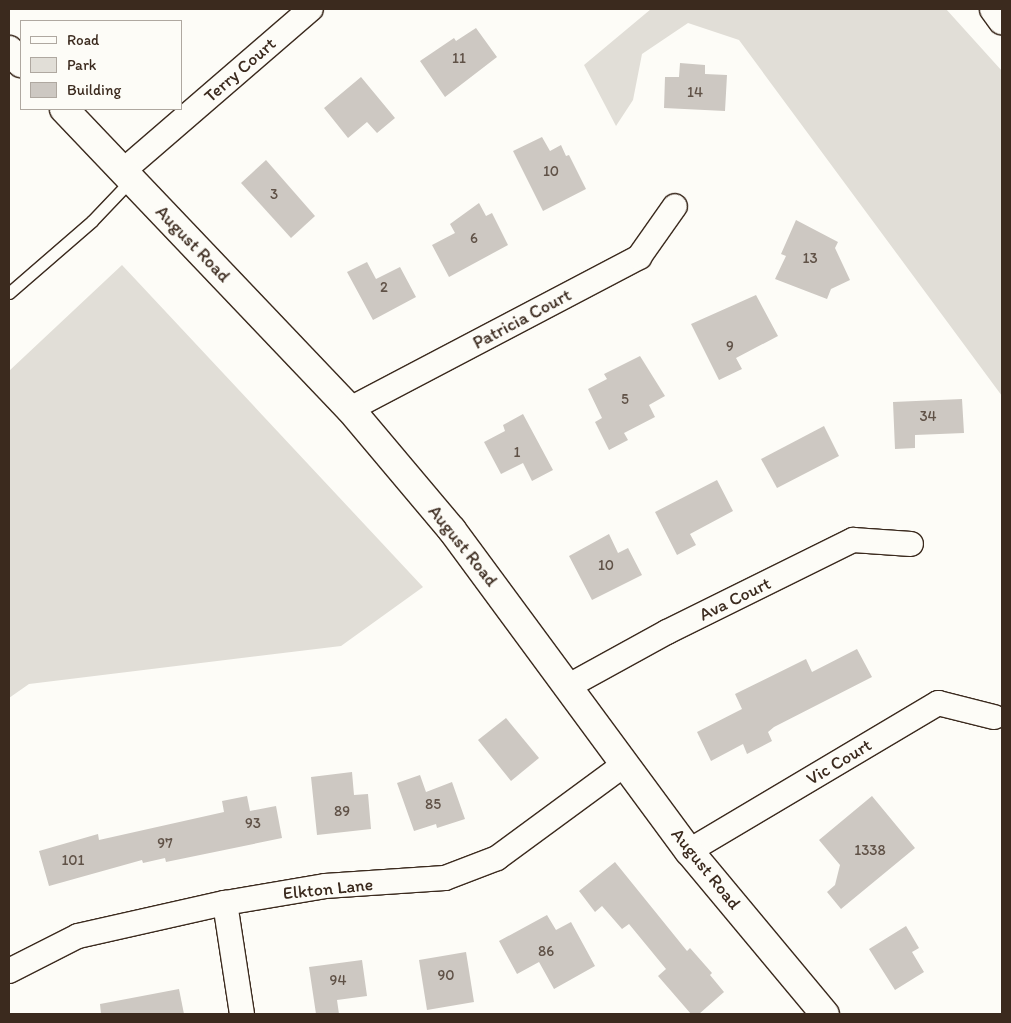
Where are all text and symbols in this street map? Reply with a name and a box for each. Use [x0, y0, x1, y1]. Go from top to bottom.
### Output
legend [20, 20, 182, 110]
text: Road [67, 31, 99, 49]
street label: Terry Court [200, 33, 280, 107]
house number: 11 [452, 50, 466, 68]
text: Park [67, 56, 97, 74]
text: Building [67, 81, 121, 99]
house number: 14 [687, 84, 703, 102]
house number: 10 [543, 163, 559, 181]
house number: 3 [270, 186, 278, 204]
street label: August Road [151, 201, 235, 287]
house number: 6 [470, 230, 478, 248]
house number: 13 [802, 250, 818, 268]
house number: 2 [380, 279, 388, 297]
street label: Patricia Court [469, 284, 575, 354]
house number: 9 [726, 338, 734, 356]
house number: 5 [621, 391, 629, 409]
house number: 34 [919, 408, 937, 426]
house number: 1 [514, 444, 520, 462]
street label: August Road [424, 501, 502, 591]
house number: 10 [598, 557, 614, 575]
street label: Ava Court [695, 572, 775, 626]
street label: Vic Court [802, 734, 876, 790]
house number: 85 [425, 796, 441, 814]
house number: 89 [334, 803, 350, 821]
house number: 93 [245, 815, 261, 833]
street label: August Road [667, 824, 745, 914]
house number: 97 [157, 835, 173, 853]
house number: 1338 [854, 842, 886, 860]
house number: 101 [61, 852, 85, 870]
street label: Elkton Lane [281, 873, 375, 905]
house number: 86 [538, 943, 554, 961]
house number: 90 [437, 967, 455, 985]
house number: 94 [330, 972, 346, 990]

